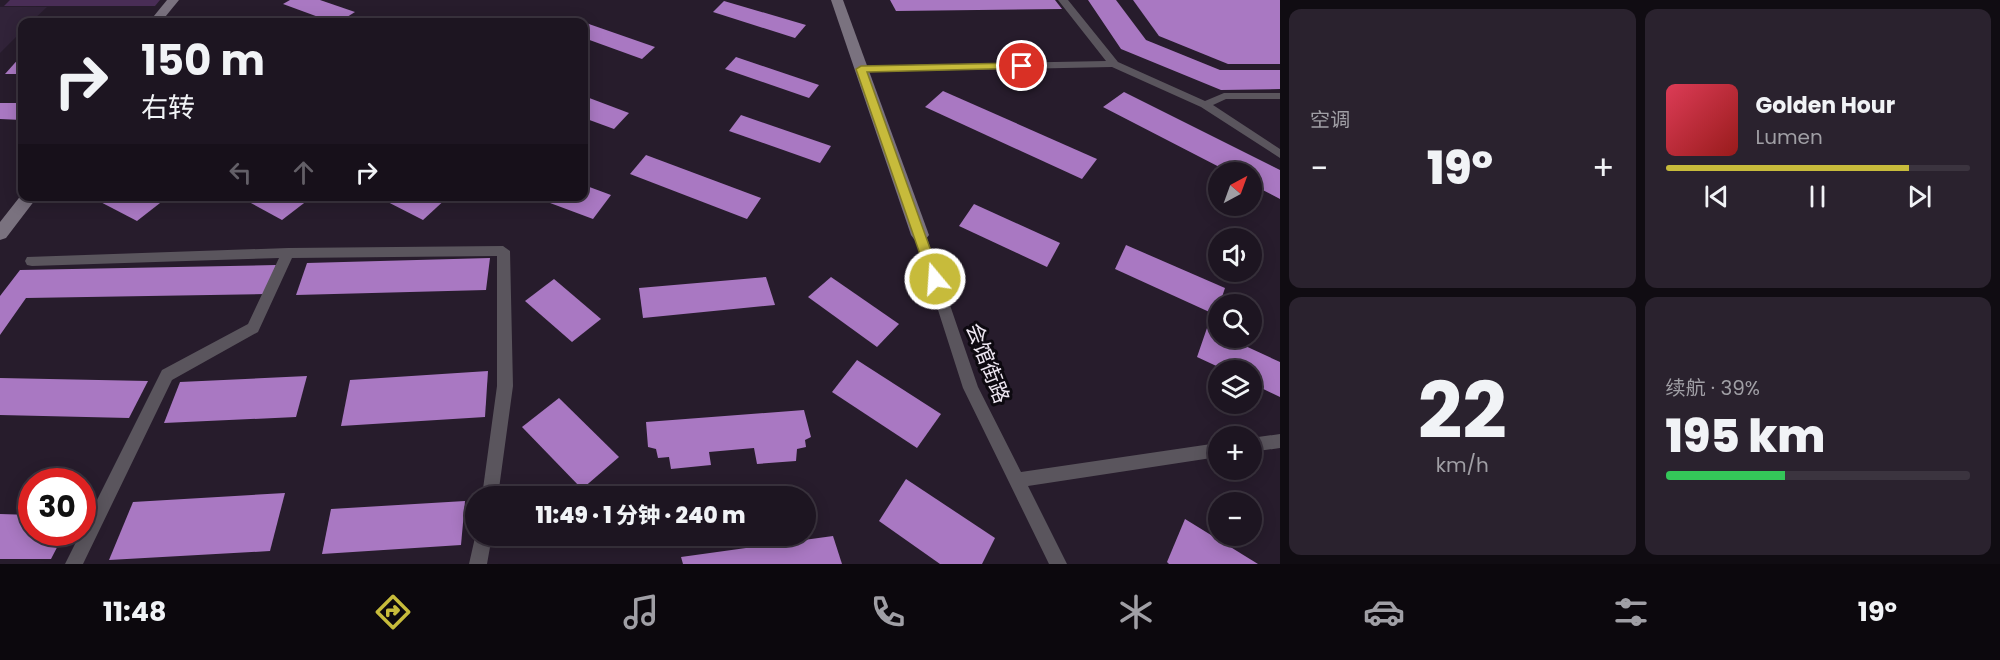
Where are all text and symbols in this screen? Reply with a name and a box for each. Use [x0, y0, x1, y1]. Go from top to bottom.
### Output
text: 150 m [141, 31, 265, 90]
pin [996, 40, 1047, 91]
icon: right [42, 42, 120, 120]
icon: arrive [1005, 49, 1038, 82]
text: 右转 [141, 89, 195, 126]
text: Golden Hour [1756, 90, 1895, 121]
text: 空调 [1310, 106, 1350, 134]
text: Lumen [1756, 123, 1823, 151]
text: 19° [1427, 137, 1493, 200]
text: − [1310, 145, 1328, 192]
text: + [1592, 145, 1615, 192]
icon: left [224, 156, 257, 189]
icon: ahead [287, 156, 320, 189]
icon: right [350, 156, 383, 189]
north arrow [1208, 162, 1262, 216]
map controls [1208, 162, 1262, 546]
icon: previous [1700, 180, 1733, 213]
icon: pause [1801, 180, 1834, 213]
icon: next [1903, 180, 1936, 213]
button: sound [1208, 228, 1262, 282]
position arrow [903, 247, 967, 311]
button: search [1208, 294, 1262, 348]
street label: 会馆街路 [959, 319, 1017, 407]
text: 22 [1418, 356, 1507, 465]
button: layers [1208, 360, 1262, 414]
text: 续航 · 39% [1666, 374, 1760, 402]
text: 195 km [1666, 405, 1825, 468]
button: + [1208, 426, 1262, 480]
text: km/h [1436, 451, 1489, 479]
speed limit sign: 30 [18, 468, 96, 546]
button: − [1208, 492, 1262, 546]
text: 11:49 · 1 分钟 · 240 m [536, 500, 745, 531]
icon: directions [372, 591, 414, 633]
icon: music [620, 591, 662, 633]
icon: phone [867, 591, 909, 633]
icon: climate [1115, 591, 1157, 633]
icon: car [1363, 591, 1405, 633]
icon: filters [1610, 591, 1652, 633]
text: 11:48 [103, 593, 167, 630]
text: 19° [1858, 593, 1897, 630]

